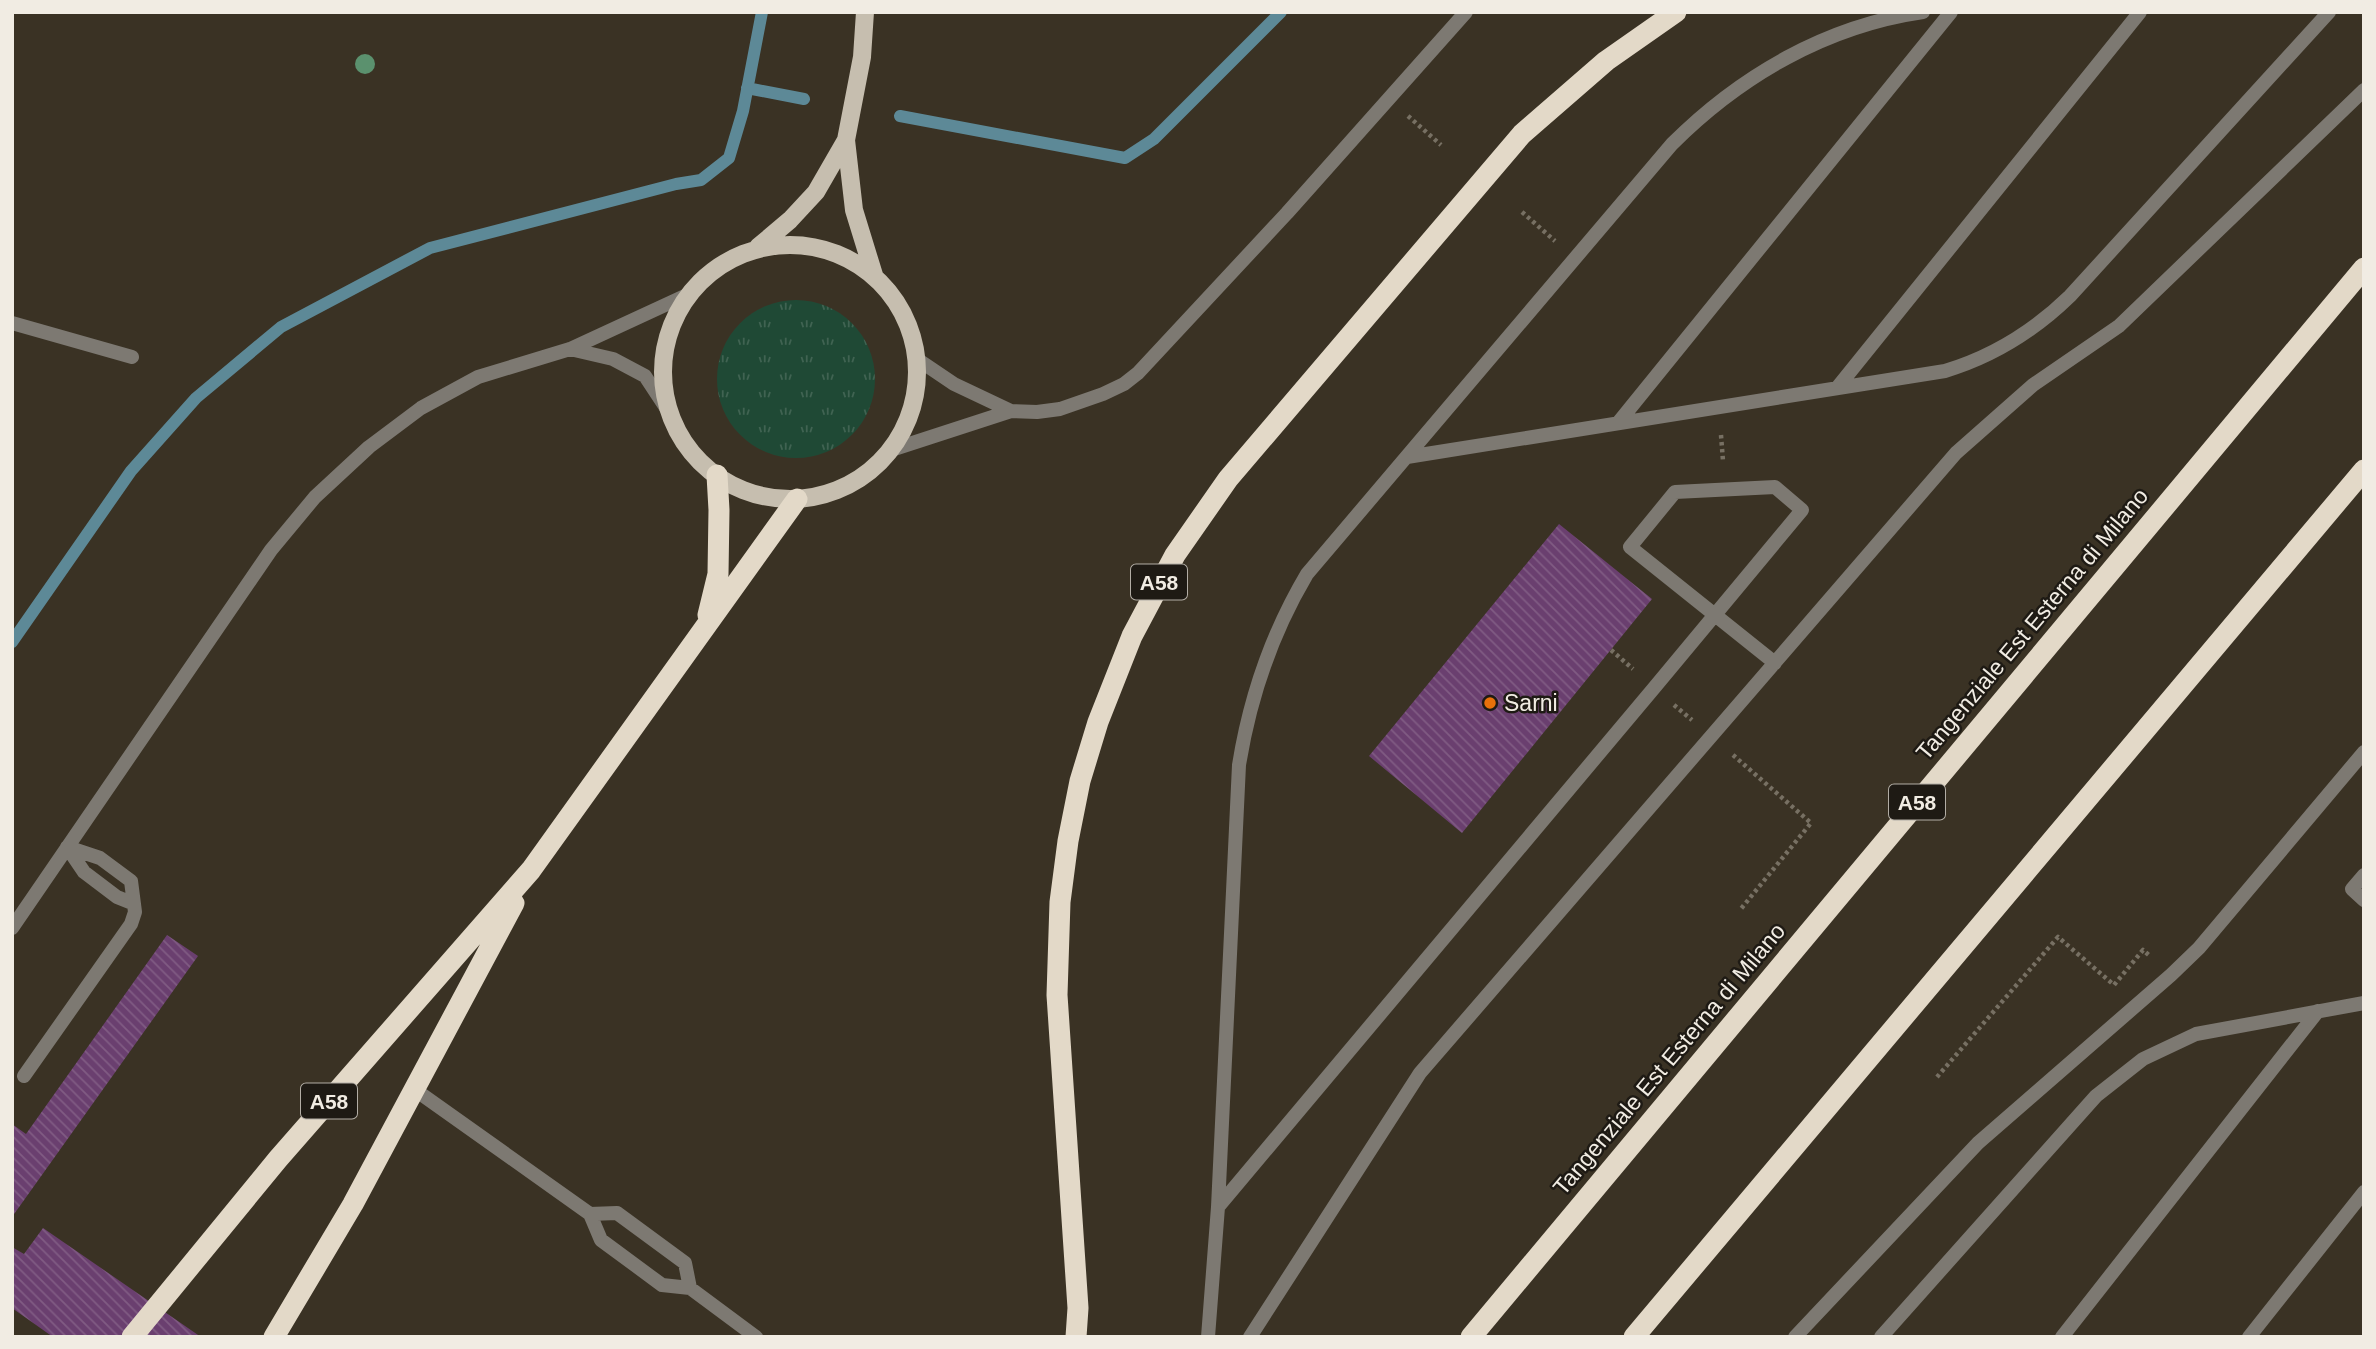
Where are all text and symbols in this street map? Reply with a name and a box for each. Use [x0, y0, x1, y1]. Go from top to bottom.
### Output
street label: Tangenziale Est Esterna di Milano [1911, 483, 2153, 765]
road number: A58 [1131, 564, 1187, 600]
place label: Sarni [1504, 690, 1558, 716]
marker: Sarni [1482, 695, 1498, 711]
road number: A58 [1889, 784, 1945, 820]
street label: Tangenziale Est Esterna di Milano [1548, 918, 1790, 1200]
road number: A58 [301, 1084, 357, 1118]

